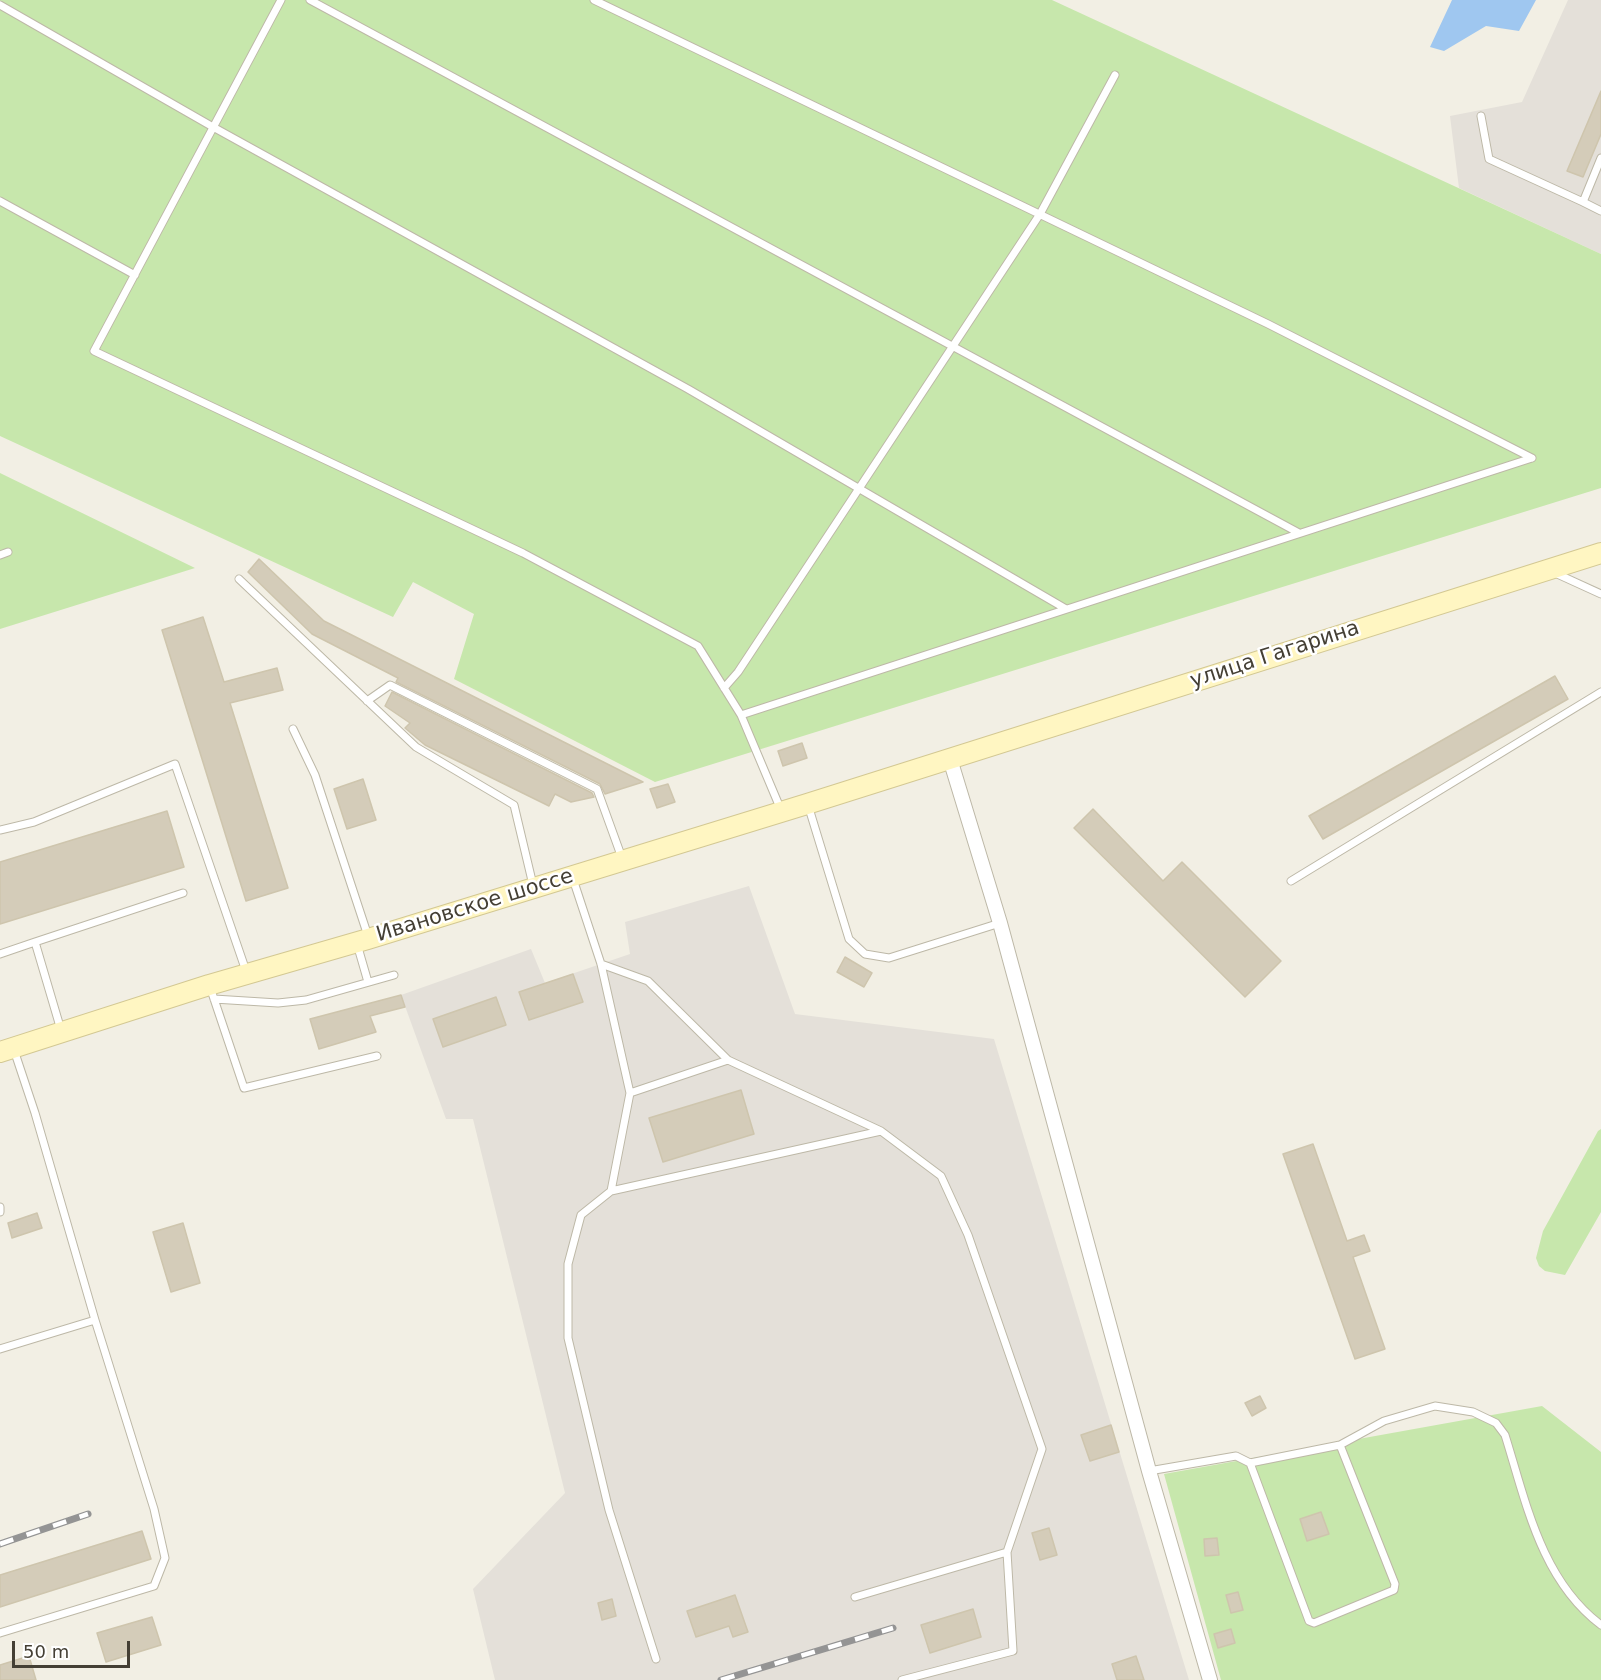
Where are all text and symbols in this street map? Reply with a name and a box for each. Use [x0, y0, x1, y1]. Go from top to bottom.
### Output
street label: улица Гагарина [1187, 616, 1363, 694]
street label: Ивановское шоссе [373, 864, 577, 948]
scale bar [15, 1629, 134, 1667]
text: 50 m [23, 1641, 69, 1662]

